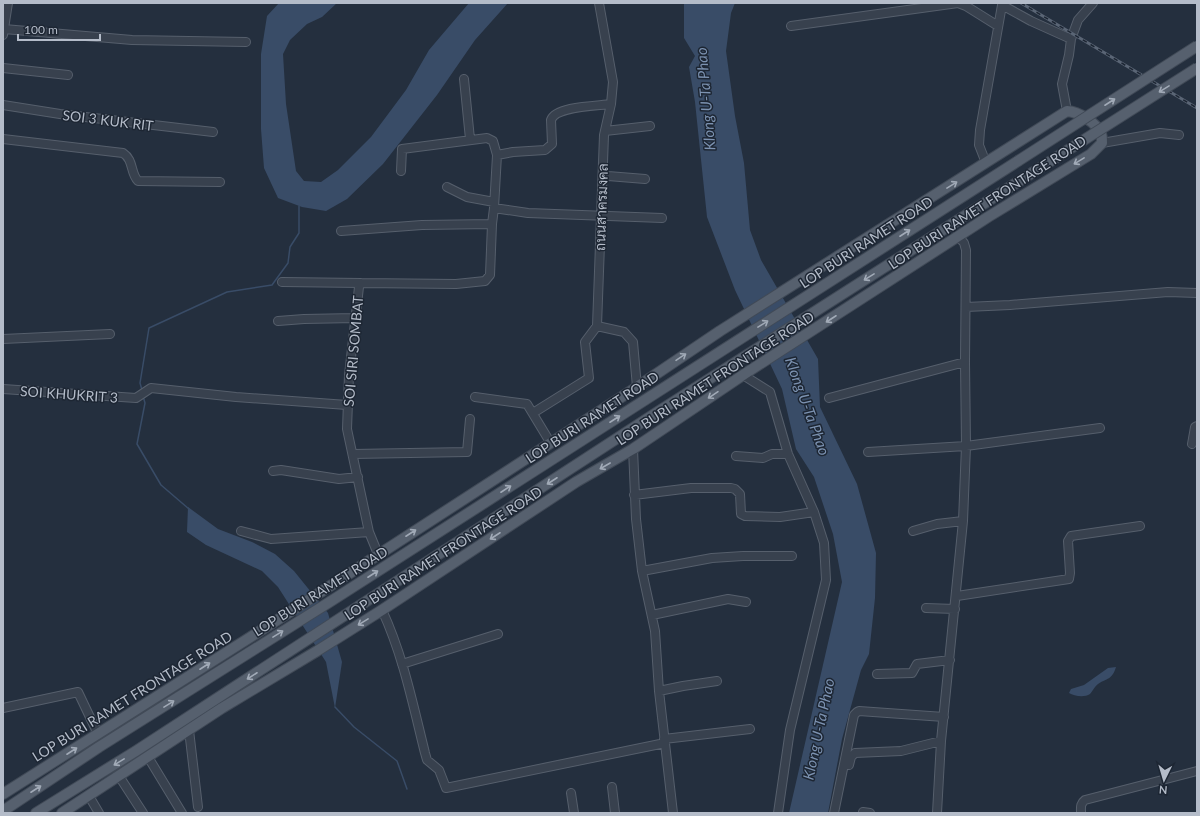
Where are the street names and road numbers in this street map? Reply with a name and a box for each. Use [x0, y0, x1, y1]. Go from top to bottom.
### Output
street label: SOI 3 KUK RIT [62, 106, 155, 134]
street label: LOP BURI RAMET FRONTAGE ROAD [885, 132, 1089, 272]
street label: ถนนสาครมงคล [591, 163, 611, 251]
street label: LOP BURI RAMET ROAD [796, 192, 936, 292]
street label: SOI SIRI SOMBAT [340, 294, 366, 407]
street label: LOP BURI RAMET FRONTAGE ROAD [613, 308, 817, 448]
street label: LOP BURI RAMET ROAD [522, 367, 662, 467]
street label: SOI KHUKRIT 3 [19, 382, 119, 406]
street label: LOP BURI RAMET FRONTAGE ROAD [341, 483, 545, 623]
street label: LOP BURI RAMET ROAD [249, 543, 391, 639]
street label: LOP BURI RAMET FRONTAGE ROAD [29, 627, 235, 765]

